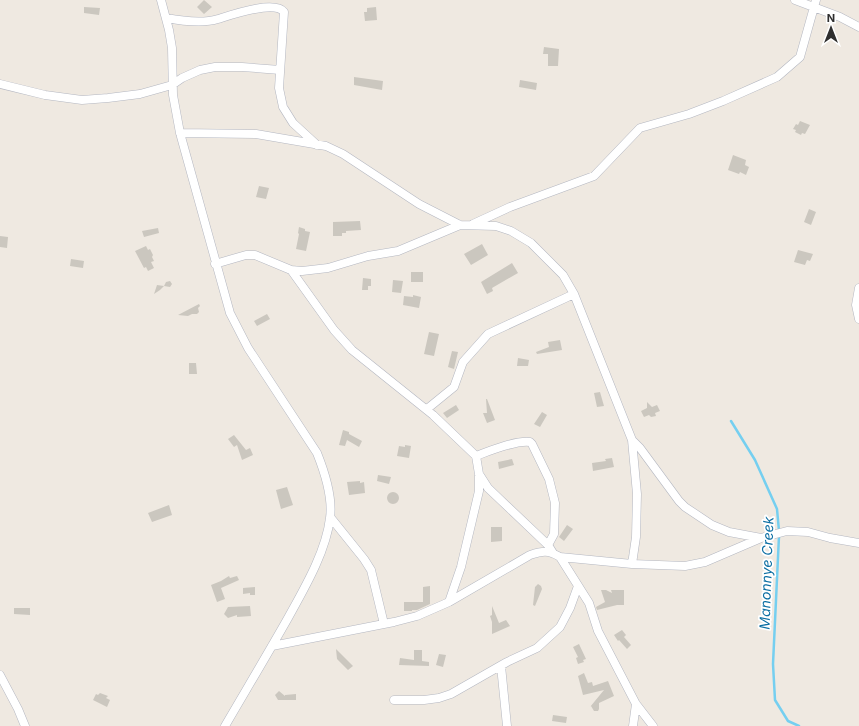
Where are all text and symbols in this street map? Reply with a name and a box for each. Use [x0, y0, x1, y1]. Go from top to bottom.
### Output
north arrow [811, 8, 851, 48]
text: N [827, 11, 835, 25]
water label: Manonnye Creek [756, 516, 776, 630]

